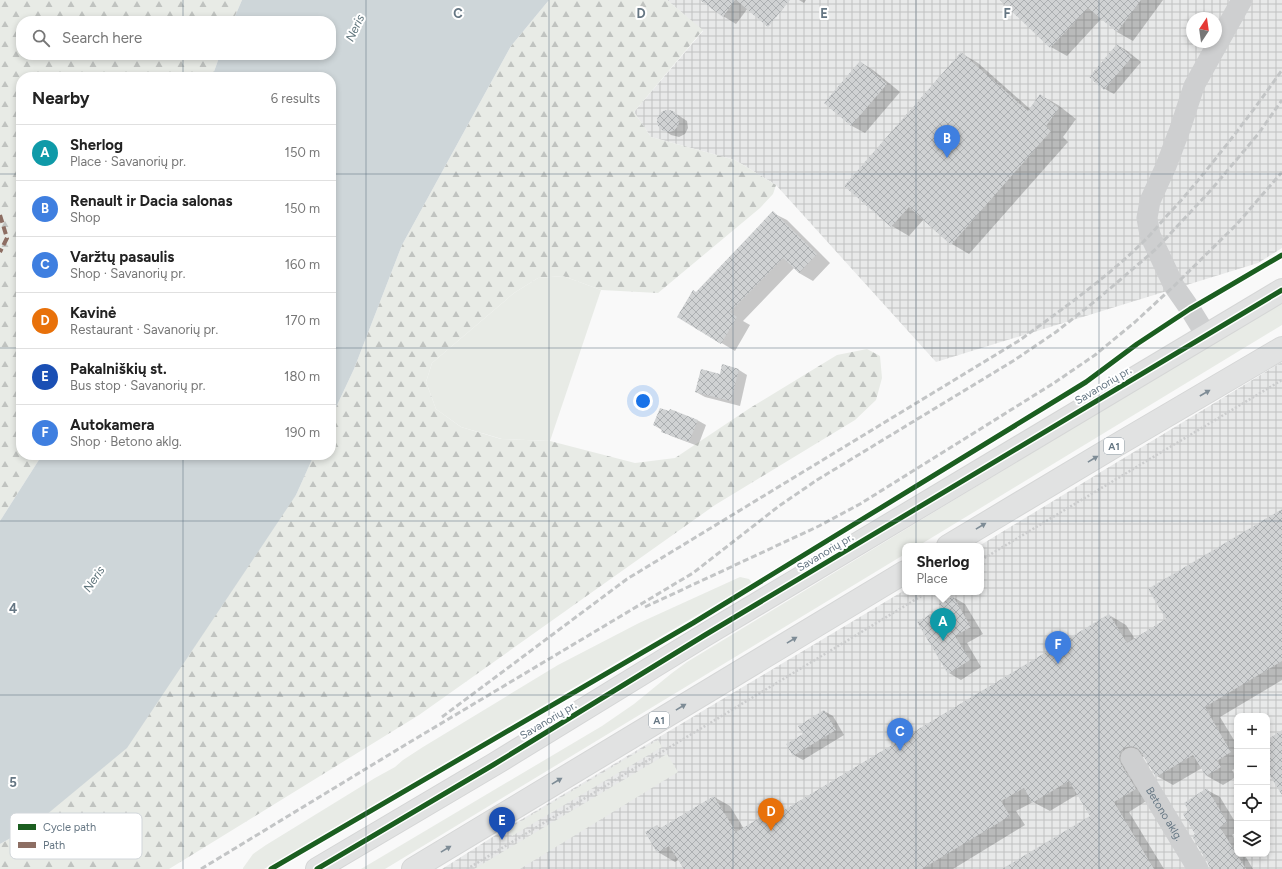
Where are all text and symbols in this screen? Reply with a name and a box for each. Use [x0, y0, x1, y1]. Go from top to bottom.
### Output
text: C [453, 6, 463, 21]
text: D [636, 6, 646, 21]
text: E [820, 6, 828, 21]
text: F [1003, 6, 1011, 21]
water label: Neris [343, 12, 367, 44]
north arrow [1186, 12, 1222, 48]
search box [16, 16, 336, 60]
icon: search [30, 27, 52, 49]
text: Search here [62, 29, 142, 47]
text: Nearby [32, 88, 90, 108]
text: 6 results [271, 91, 320, 106]
pin: B [934, 125, 960, 158]
text: Sherlog [70, 136, 123, 154]
text: A [40, 145, 50, 160]
text: 150 m [285, 145, 320, 160]
text: Place · Savanorių pr. [70, 154, 186, 169]
text: Renault ir Dacia salonas [70, 192, 233, 210]
text: B [41, 201, 49, 216]
text: 150 m [285, 201, 320, 216]
text: Shop [70, 210, 100, 225]
text: Varžtų pasaulis [70, 248, 174, 266]
text: C [40, 257, 50, 272]
text: 160 m [285, 257, 320, 272]
text: Shop · Savanorių pr. [70, 266, 185, 281]
text: Kavinė [70, 304, 116, 322]
text: D [40, 313, 50, 328]
text: 170 m [285, 313, 320, 328]
text: Restaurant · Savanorių pr. [70, 322, 218, 337]
text: Pakalniškių st. [70, 360, 167, 378]
street label: Savanorių pr. [1073, 363, 1134, 407]
text: E [41, 369, 49, 384]
text: 180 m [284, 369, 320, 384]
text: Bus stop · Savanorių pr. [70, 378, 206, 393]
one-way arrow [1199, 390, 1211, 397]
your location [633, 391, 653, 411]
text: Autokamera [70, 416, 155, 434]
text: F [41, 425, 49, 440]
text: 190 m [285, 425, 320, 440]
text: Shop · Betono aklg. [70, 434, 182, 449]
road number: A1 [1104, 438, 1124, 454]
one-way arrow [1087, 455, 1099, 462]
one-way arrow [976, 522, 986, 530]
street label: Savanorių pr. [795, 530, 856, 574]
popup [902, 543, 984, 595]
text: Sherlog [916, 553, 970, 571]
water label: Neris [80, 563, 108, 595]
text: Place [916, 571, 948, 586]
text: 4 [9, 601, 17, 616]
pin: A [930, 608, 956, 641]
pin: F [1045, 631, 1071, 664]
one-way arrow [786, 636, 798, 643]
street label: Savanorių pr. [518, 698, 579, 742]
one-way arrow [675, 703, 687, 710]
road number: A1 [649, 712, 669, 728]
map controls [1234, 713, 1270, 857]
button: + [1234, 713, 1270, 749]
pin: C [887, 718, 913, 751]
button: − [1234, 749, 1270, 785]
text: 5 [9, 775, 17, 790]
one-way arrow [551, 778, 563, 785]
street label: Betono aklg. [1143, 785, 1185, 843]
button: locate [1234, 785, 1270, 821]
pin: D [758, 798, 784, 831]
pin: E [489, 807, 515, 840]
legend [10, 813, 142, 859]
text: Cycle path [43, 821, 96, 834]
button: layers [1234, 821, 1270, 857]
text: Path [43, 839, 65, 852]
one-way arrow [440, 845, 452, 852]

